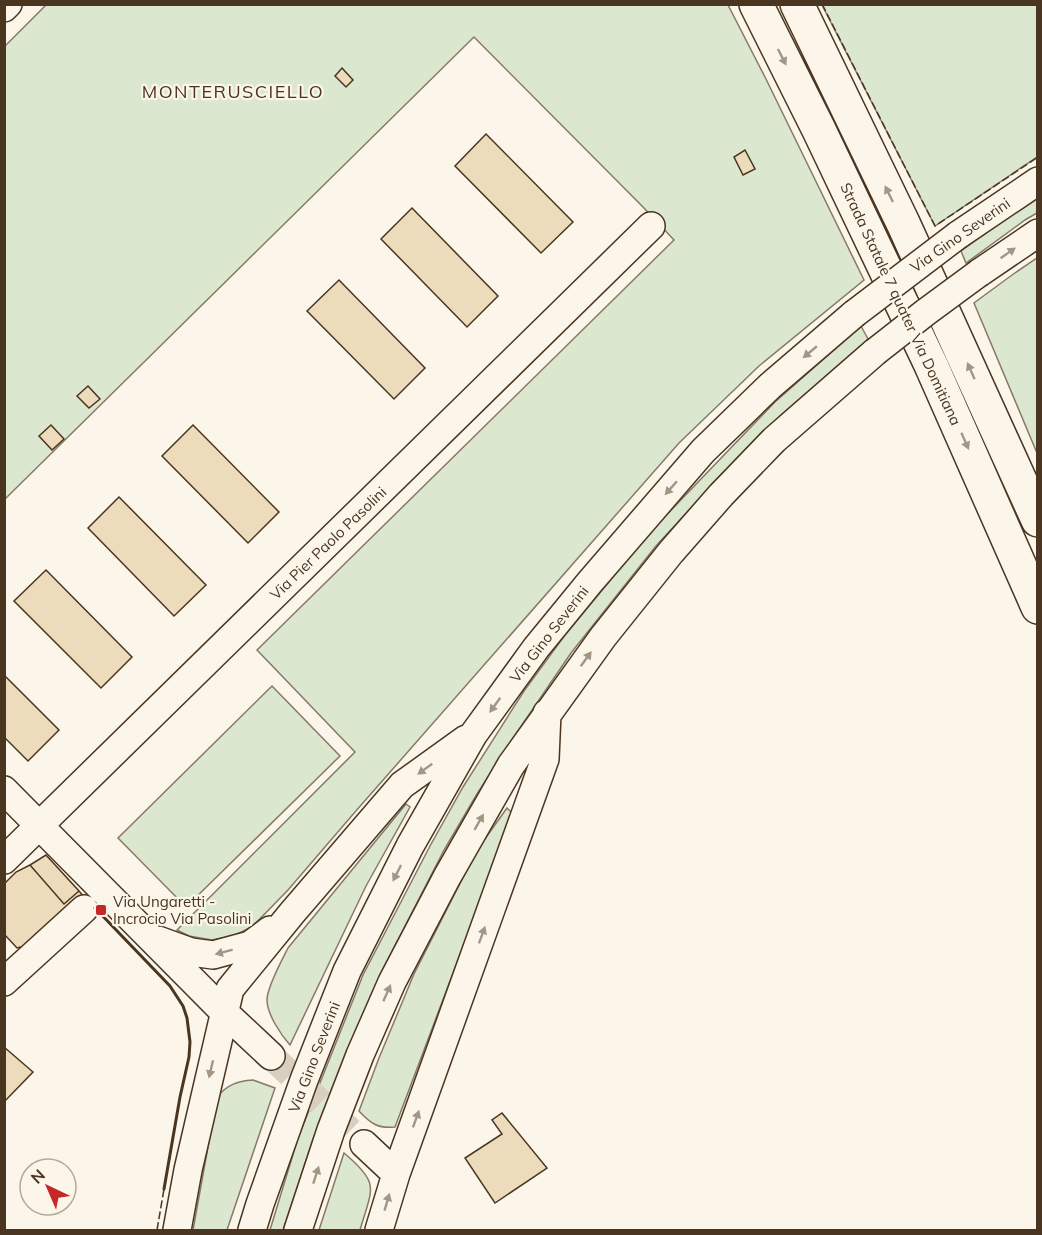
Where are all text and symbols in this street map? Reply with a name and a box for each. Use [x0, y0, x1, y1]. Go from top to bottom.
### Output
one-way arrow [777, 48, 787, 65]
district label: MONTERUSCIELLO [142, 80, 324, 103]
street label: Strada Statale 7 quater Via Domitiana [836, 180, 966, 428]
one-way arrow [884, 185, 893, 202]
street label: Via Gino Severini [906, 194, 1014, 276]
one-way arrow [1000, 247, 1016, 259]
one-way arrow [803, 345, 818, 358]
one-way arrow [966, 361, 976, 379]
one-way arrow [960, 433, 969, 450]
one-way arrow [665, 480, 678, 495]
street label: Via Pier Paolo Pasolini [266, 482, 390, 604]
street label: Via Gino Severini [505, 582, 593, 686]
one-way arrow [580, 651, 592, 666]
one-way arrow [489, 697, 501, 712]
one-way arrow [418, 762, 433, 774]
one-way arrow [474, 813, 484, 830]
one-way arrow [392, 864, 402, 882]
place label: Via Ungaretti - Incrocio Via Pasolini [113, 892, 251, 928]
marker: Via Ungaretti - Incrocio Via Pasolini [94, 903, 108, 917]
one-way arrow [477, 926, 487, 944]
one-way arrow [215, 947, 233, 957]
one-way arrow [382, 984, 392, 1002]
street label: Via Gino Severini [284, 999, 344, 1115]
one-way arrow [206, 1060, 216, 1078]
one-way arrow [411, 1110, 421, 1128]
north arrow [18, 1157, 78, 1217]
text: N [26, 1165, 49, 1188]
one-way arrow [312, 1166, 322, 1184]
one-way arrow [383, 1193, 392, 1211]

